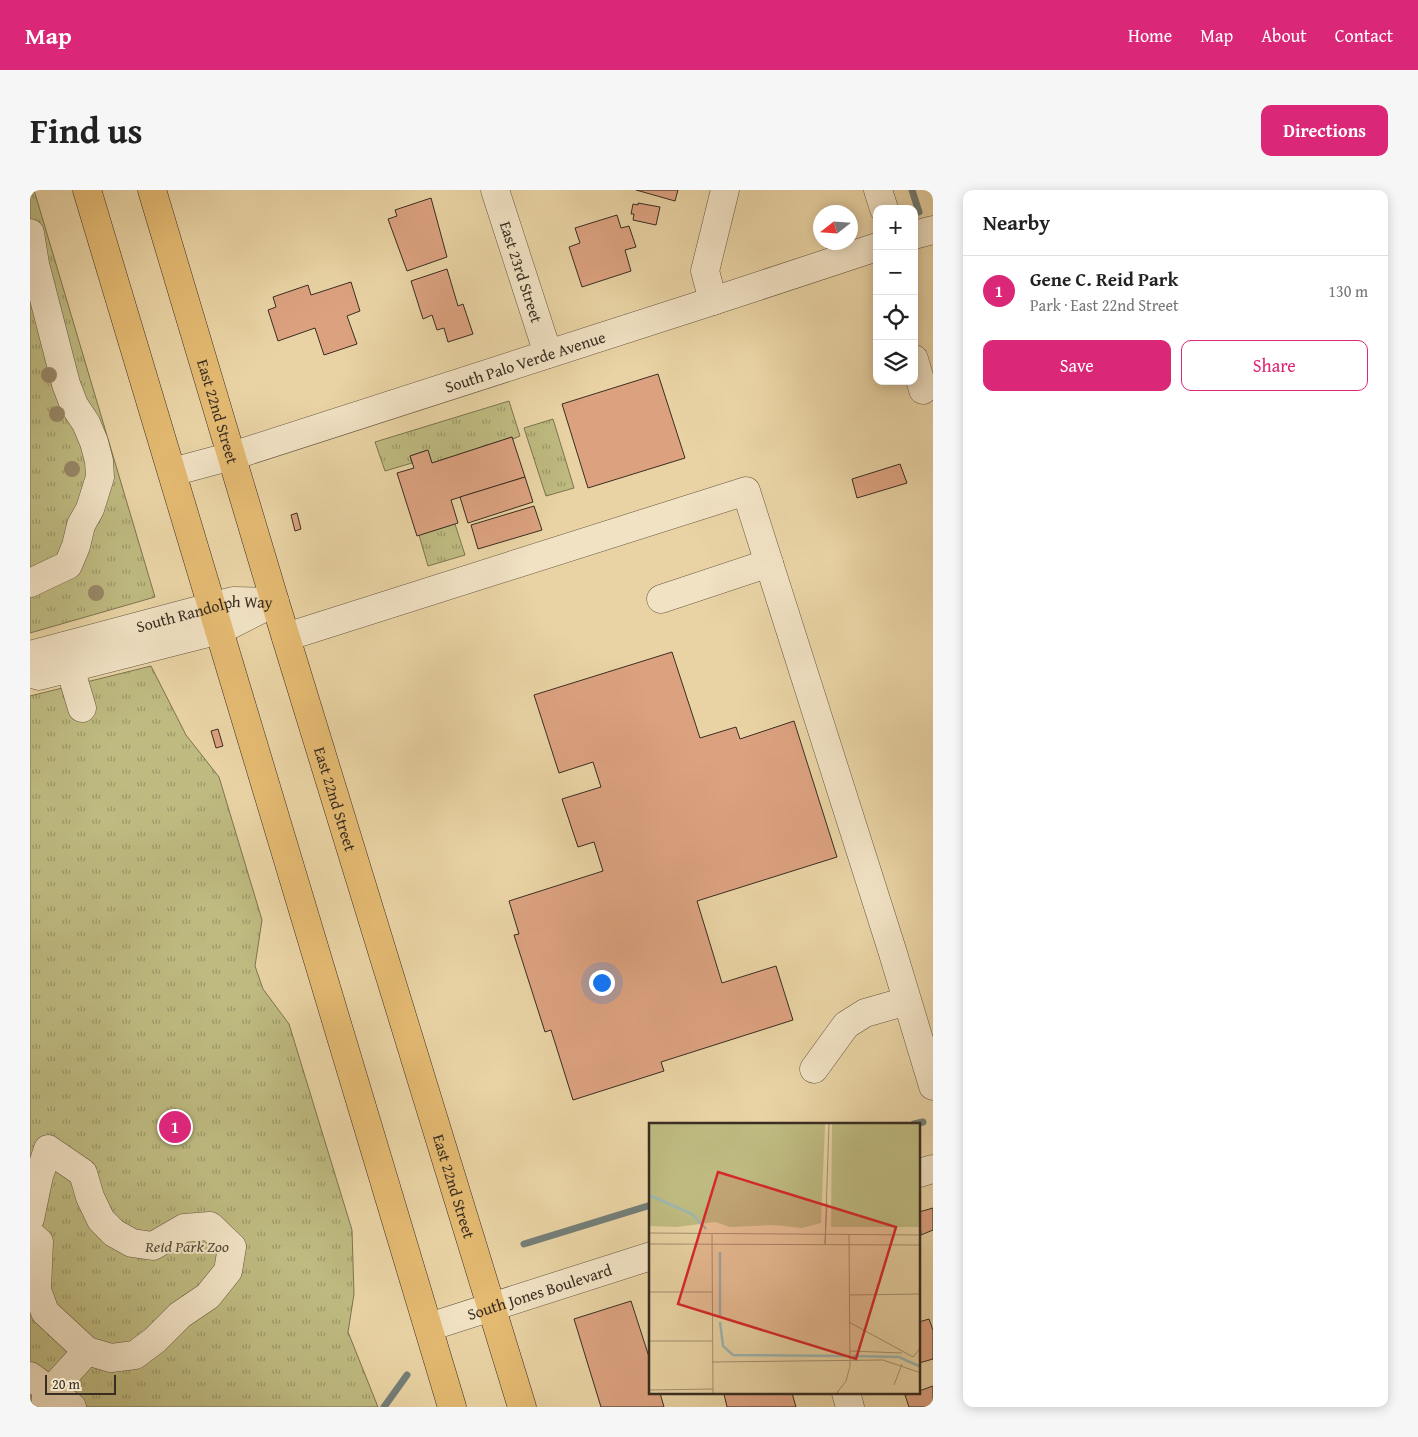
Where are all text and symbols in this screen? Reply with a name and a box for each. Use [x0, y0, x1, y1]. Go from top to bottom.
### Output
text: Map [25, 18, 72, 53]
text: Home [1128, 22, 1172, 49]
text: Map [1200, 22, 1233, 49]
text: About [1261, 22, 1307, 49]
text: Contact [1335, 22, 1393, 49]
text: Find us [30, 105, 143, 156]
button: Directions [1261, 105, 1388, 156]
north arrow [813, 205, 858, 250]
map controls [873, 205, 918, 385]
button: + [873, 205, 918, 250]
text: Nearby [983, 207, 1050, 238]
street label: East 23rd Street [494, 218, 549, 326]
button: − [873, 250, 918, 295]
text: Gene C. Reid Park [1030, 265, 1178, 293]
text: 1 [995, 279, 1003, 303]
text: 130 m [1328, 279, 1368, 303]
text: Park · East 22nd Street [1030, 293, 1179, 317]
button: locate [873, 295, 918, 340]
street label: South Palo Verde Avenue [442, 324, 608, 399]
button: layers [873, 340, 918, 385]
button: Save [983, 340, 1171, 391]
button: Share [1181, 340, 1368, 391]
street label: East 22nd Street [191, 356, 245, 467]
street label: South Randolph Way [133, 589, 273, 638]
street label: East 22nd Street [308, 744, 363, 855]
your location [589, 970, 615, 996]
pin: 1 [159, 1108, 191, 1146]
inset map [649, 1123, 921, 1394]
street label: East 22nd Street [427, 1131, 482, 1242]
park label: Reid Park Zoo [144, 1234, 229, 1258]
street label: South Jones Boulevard [464, 1257, 615, 1326]
scale bar [45, 1372, 116, 1395]
text: 20 m [52, 1374, 80, 1394]

